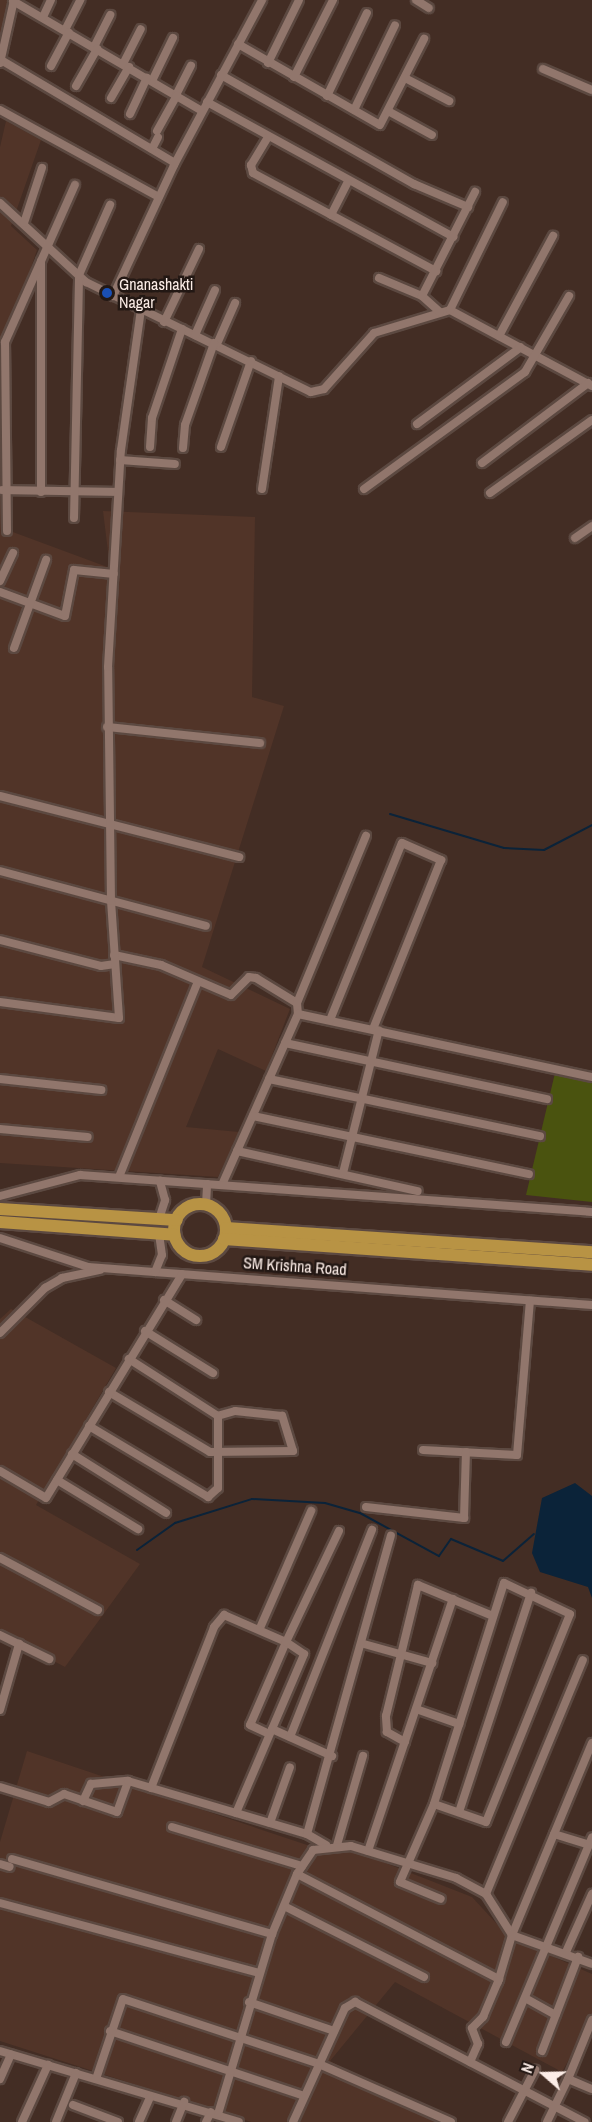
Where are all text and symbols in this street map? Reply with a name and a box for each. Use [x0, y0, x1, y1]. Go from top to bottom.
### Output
place label: Gnanashakti Nagar [119, 274, 193, 312]
marker: Gnanashakti Nagar [100, 286, 114, 300]
street label: SM Krishna Road [243, 1253, 347, 1279]
north arrow [514, 2044, 574, 2104]
text: N [515, 2060, 539, 2076]

